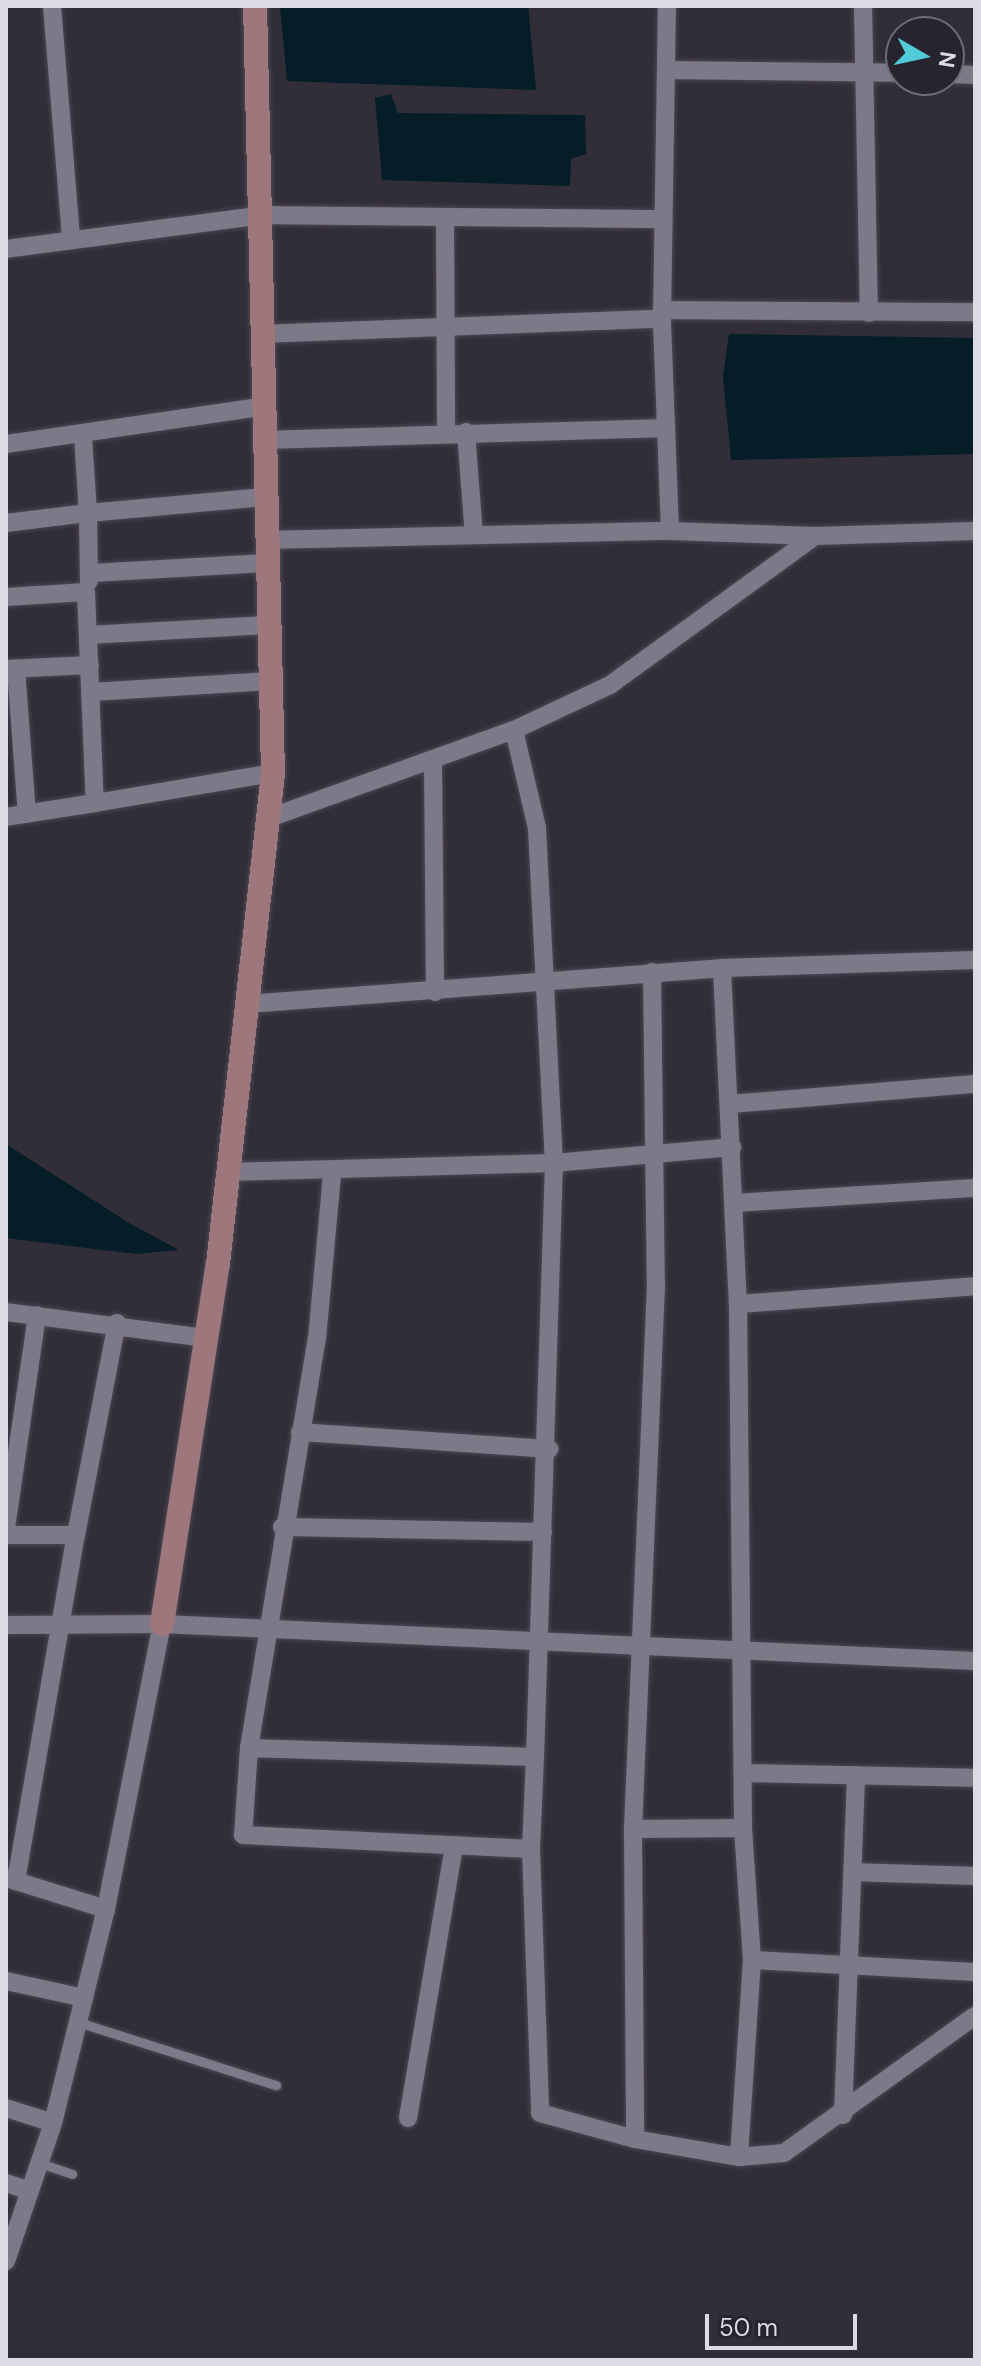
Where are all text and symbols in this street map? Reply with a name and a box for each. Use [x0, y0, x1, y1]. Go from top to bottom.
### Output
north arrow [885, 16, 965, 96]
text: N [932, 49, 963, 70]
scale bar [709, 2298, 861, 2348]
text: 50 m [719, 2312, 778, 2343]

